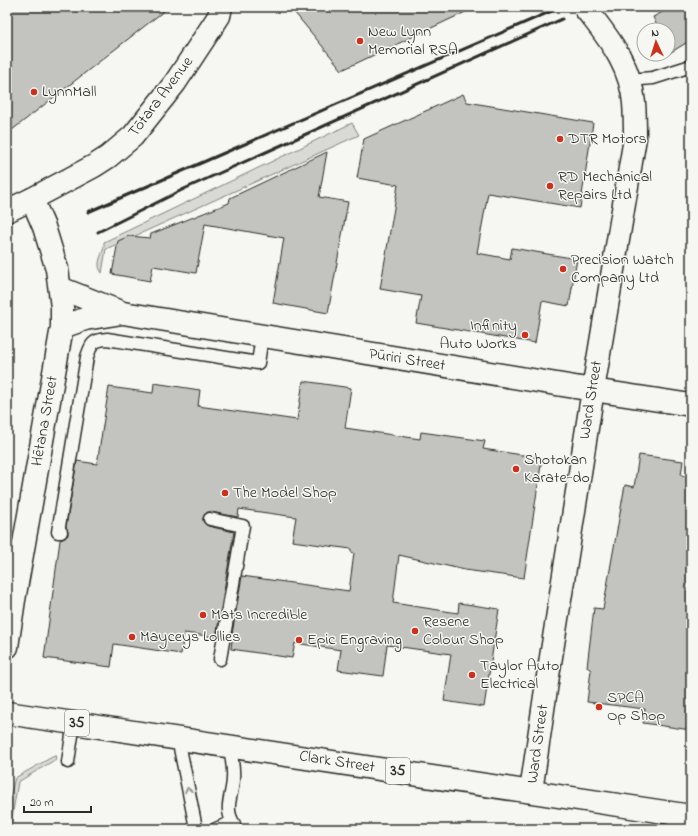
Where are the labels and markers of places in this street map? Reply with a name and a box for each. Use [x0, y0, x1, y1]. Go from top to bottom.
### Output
place label: New Lynn Memorial RSA [368, 20, 458, 62]
marker: New Lynn Memorial RSA [355, 36, 365, 46]
place label: LynnMall [42, 80, 97, 104]
marker: LynnMall [29, 87, 39, 97]
place label: DTR Motors [567, 127, 647, 151]
marker: DTR Motors [555, 134, 565, 144]
place label: RD Mechanical Repairs Ltd [558, 165, 652, 207]
marker: RD Mechanical Repairs Ltd [545, 181, 555, 191]
place label: Precision Watch Company Ltd [571, 248, 674, 290]
marker: Precision Watch Company Ltd [558, 264, 568, 274]
place label: Infinity Auto Works [440, 314, 517, 356]
marker: Infinity Auto Works [520, 330, 530, 340]
place label: Shotokan Karate-do [524, 448, 590, 490]
marker: Shotokan Karate-do [511, 464, 521, 474]
place label: The Model Shop [233, 481, 337, 505]
marker: The Model Shop [220, 488, 230, 498]
place label: Mats Incredible [211, 603, 308, 627]
marker: Mats Incredible [198, 610, 208, 620]
place label: Resene Colour Shop [423, 610, 504, 652]
place label: Mayceys Lollies [140, 625, 240, 649]
marker: Resene Colour Shop [410, 626, 420, 636]
place label: Epic Engraving [307, 628, 402, 652]
marker: Mayceys Lollies [127, 632, 137, 642]
marker: Epic Engraving [294, 635, 304, 645]
place label: Taylor Auto Electrical [480, 654, 559, 696]
marker: Taylor Auto Electrical [467, 670, 477, 680]
place label: SPCA Op Shop [607, 686, 665, 728]
marker: SPCA Op Shop [594, 702, 604, 712]

